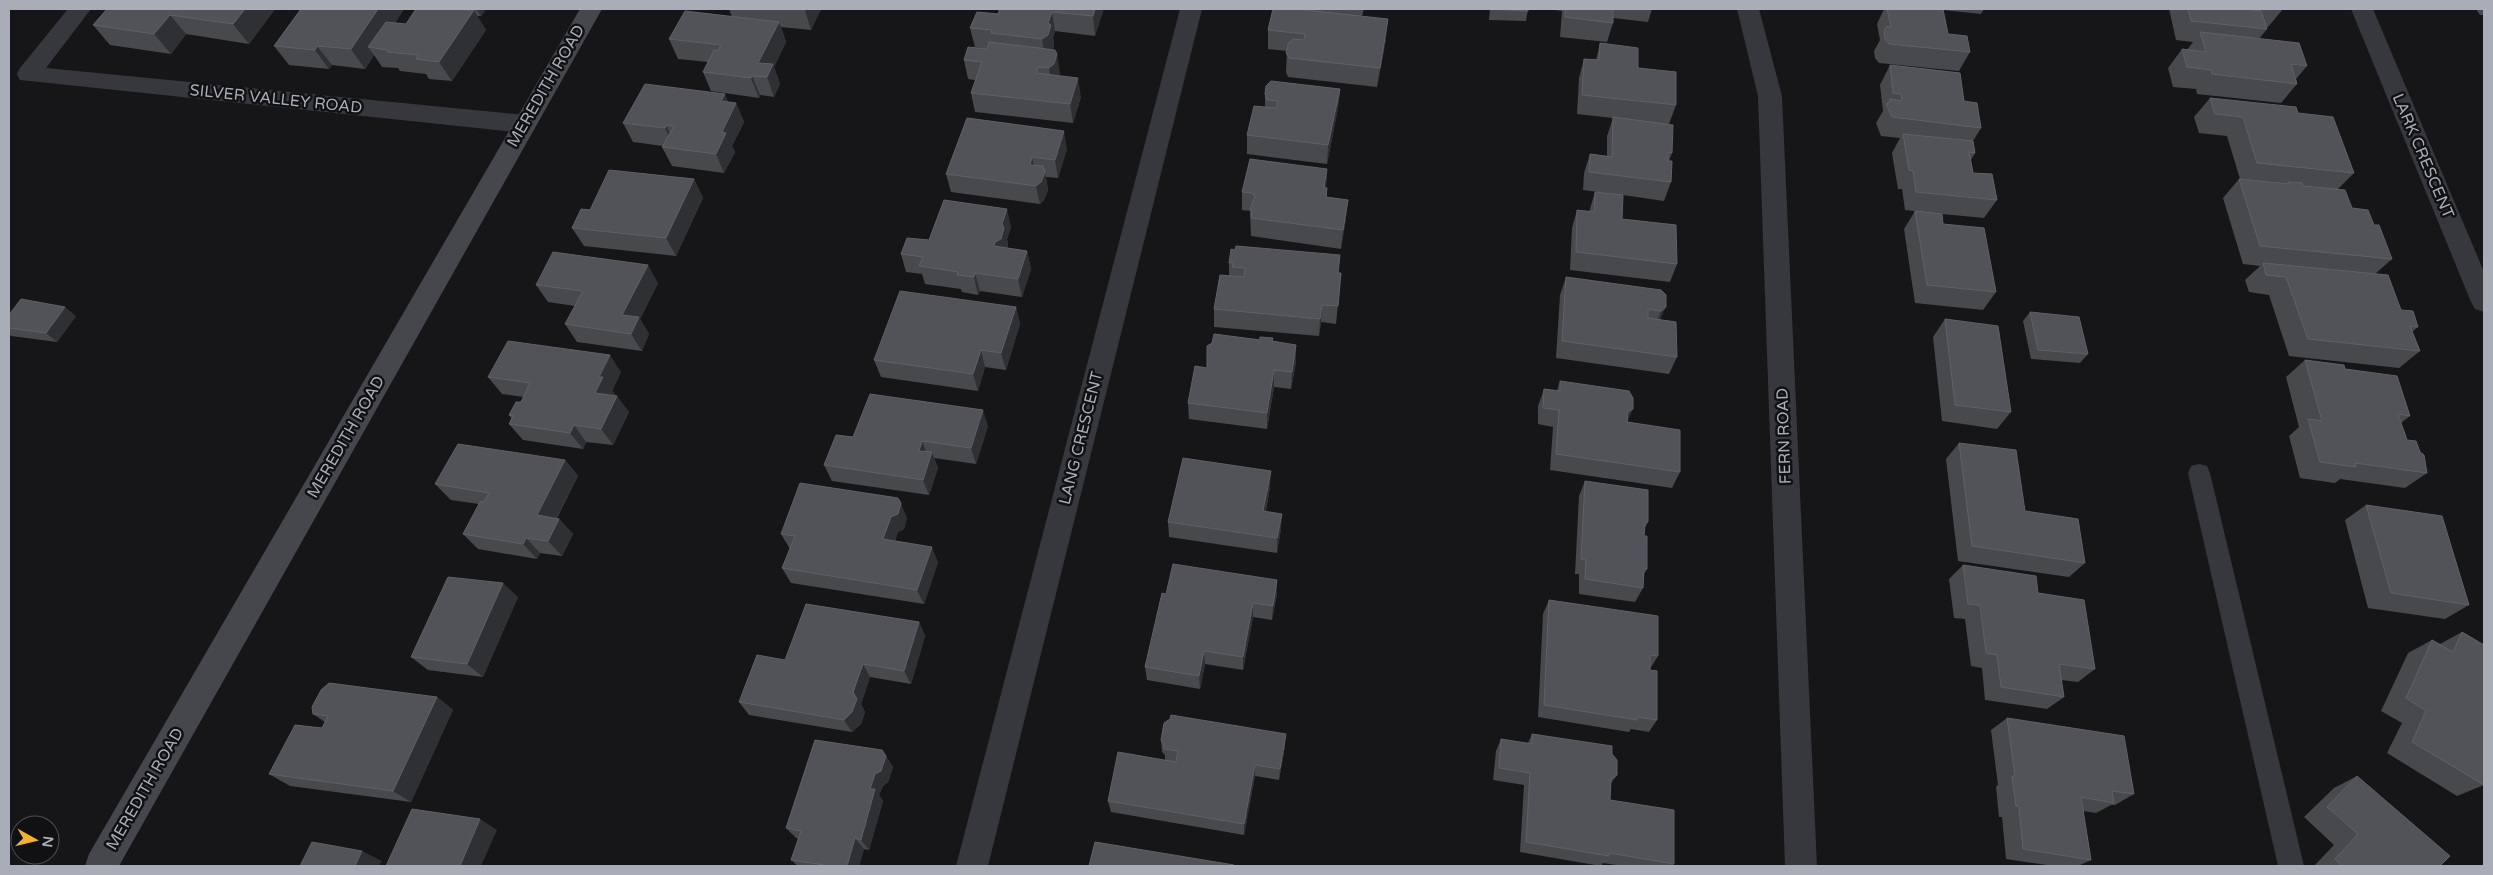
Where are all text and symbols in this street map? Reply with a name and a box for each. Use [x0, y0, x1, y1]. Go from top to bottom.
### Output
street label: MEREDITH ROAD [503, 21, 589, 151]
street label: SILVER VALLEY ROAD [189, 80, 363, 118]
street label: LARK CRESCENT [2388, 91, 2458, 222]
street label: LANG CRESCENT [1055, 369, 1107, 507]
street label: MEREDITH ROAD [303, 372, 389, 502]
street label: FERN ROAD [1772, 387, 1796, 485]
street label: MEREDITH ROAD [102, 724, 188, 854]
north arrow [10, 815, 60, 865]
text: N [38, 835, 57, 848]

